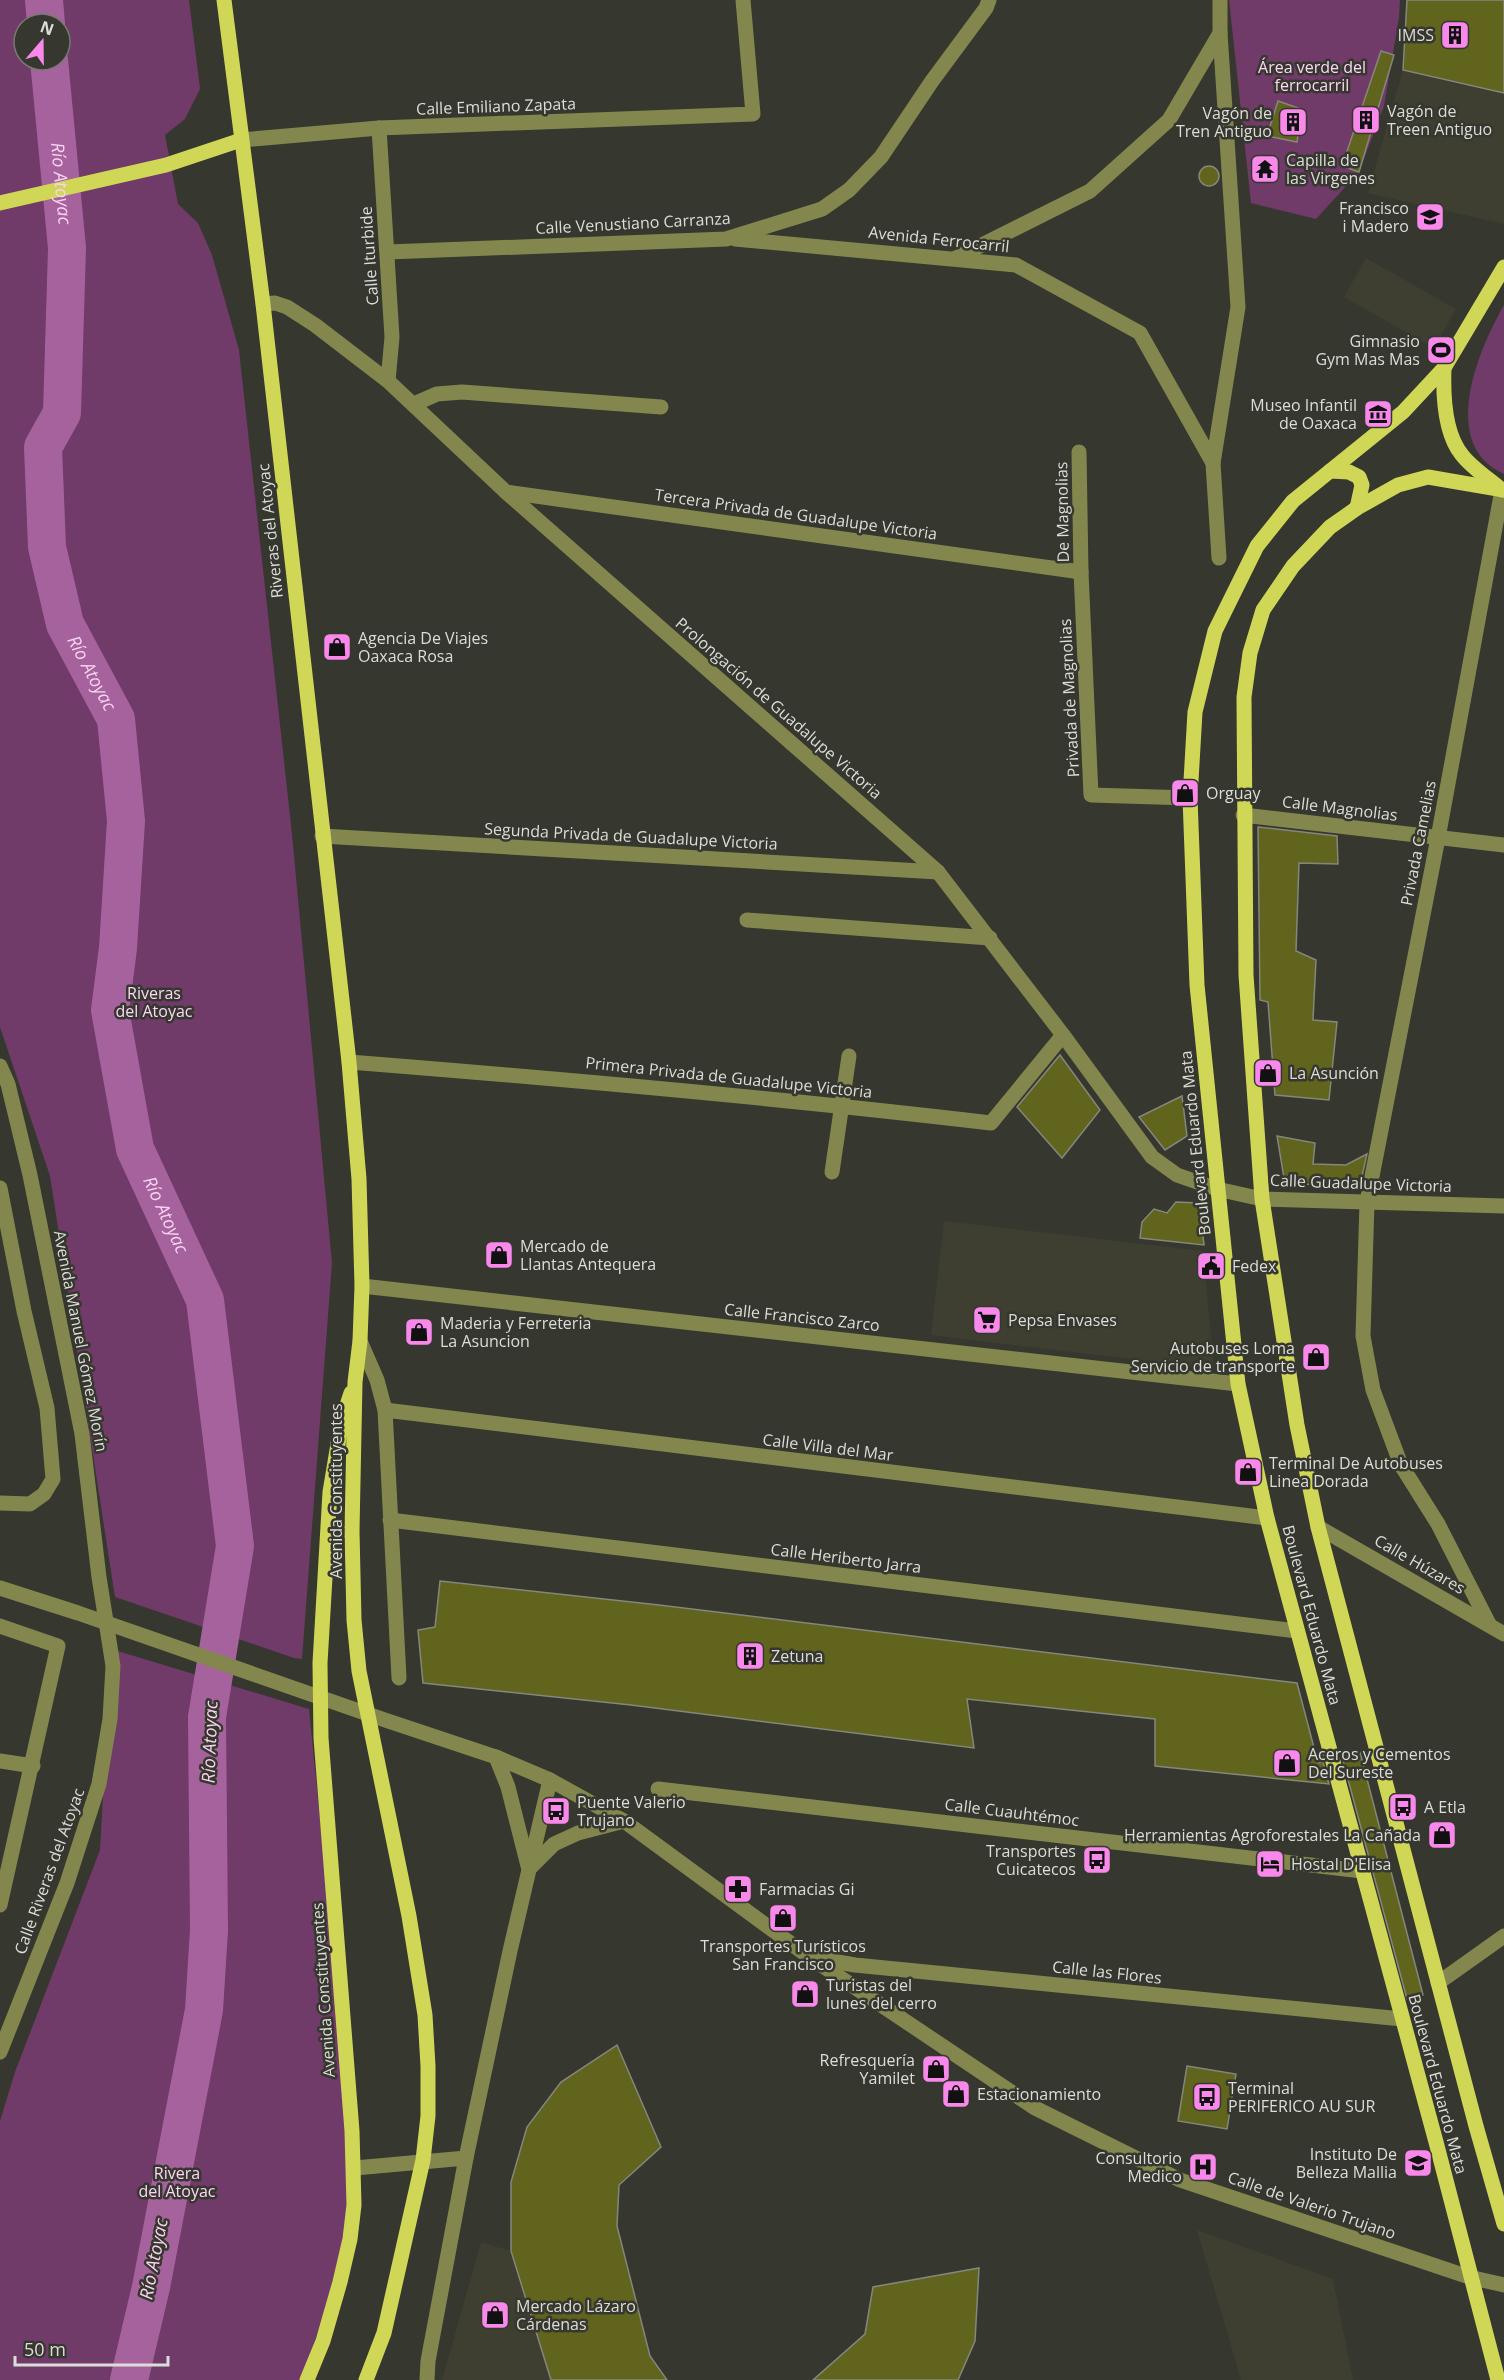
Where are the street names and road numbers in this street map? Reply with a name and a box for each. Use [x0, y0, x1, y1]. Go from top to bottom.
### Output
street label: Calle Emiliano Zapata [416, 92, 576, 120]
street label: Calle Iturbide [355, 206, 383, 306]
street label: Calle Venustiano Carranza [535, 207, 731, 239]
street label: Avenida Ferrocarril [868, 221, 1010, 257]
street label: De Magnolias [1050, 461, 1074, 563]
street label: Riveras del Atoyac [252, 462, 288, 599]
street label: Tercera Privada de Guadalupe Victoria [653, 483, 939, 545]
street label: Prolongación de Guadalupe Victoria [671, 612, 887, 804]
street label: Privada de Magnolias [1054, 618, 1084, 778]
street label: Privada Camelias [1395, 778, 1441, 908]
street label: Calle Magnolias [1281, 790, 1399, 826]
street label: Segunda Privada de Guadalupe Victoria [484, 817, 778, 855]
street label: Boulevard Eduardo Mata [1174, 1050, 1216, 1236]
street label: Primera Privada de Guadalupe Victoria [584, 1051, 874, 1103]
street label: Calle Guadalupe Victoria [1270, 1169, 1452, 1197]
street label: Avenida Manuel Gómez Morín [49, 1228, 113, 1454]
street label: Calle Francisco Zarco [723, 1298, 881, 1336]
street label: Avenida Constituyentes [325, 1403, 347, 1579]
street label: Calle Villa del Mar [761, 1428, 895, 1466]
street label: Boulevard Eduardo Mata [1277, 1523, 1347, 1707]
street label: Calle Húzares [1371, 1529, 1469, 1599]
street label: Calle Heriberto Jarra [769, 1538, 923, 1578]
street label: Calle Riveras del Atoyac [9, 1785, 89, 1957]
street label: Calle Cuauhtémoc [943, 1793, 1081, 1831]
street label: Avenida Constituyentes [306, 1902, 340, 2078]
street label: Calle las Flores [1051, 1955, 1163, 1989]
street label: Boulevard Eduardo Mata [1403, 1992, 1473, 2176]
street label: Calle de Valerio Trujano [1225, 2166, 1399, 2244]

